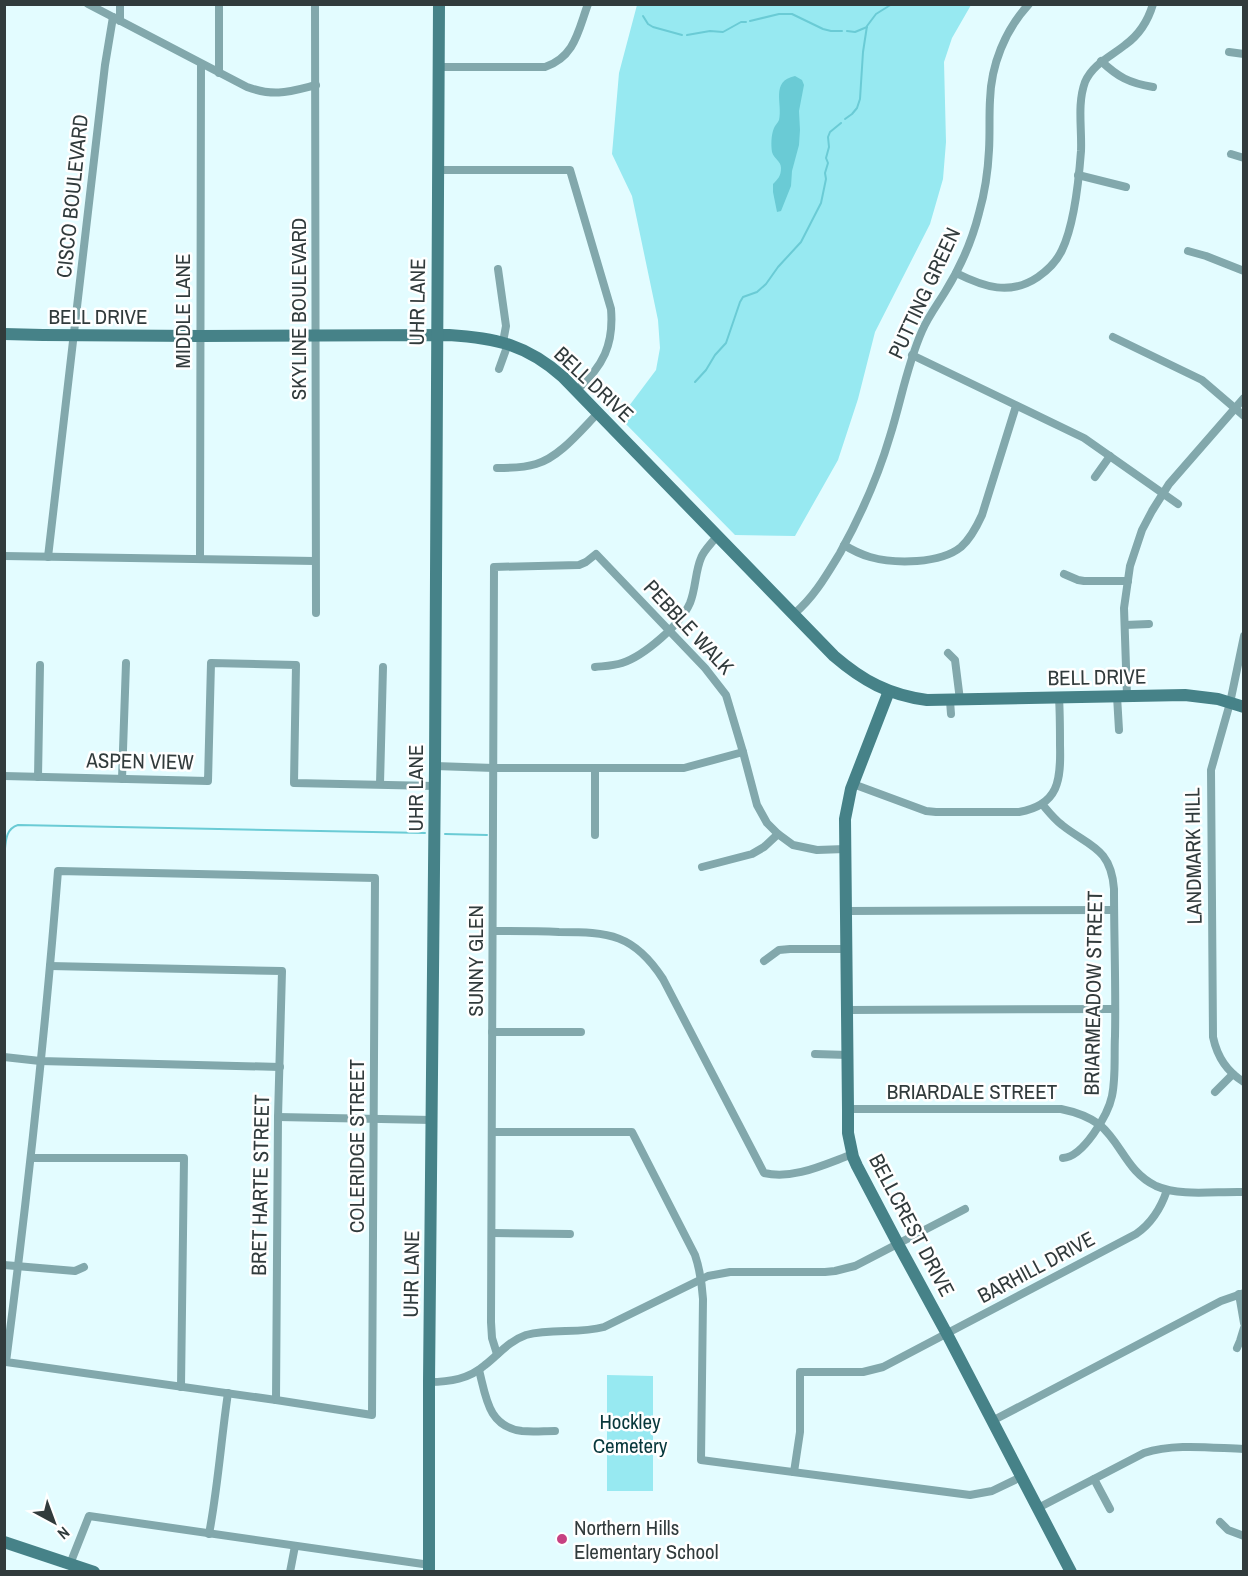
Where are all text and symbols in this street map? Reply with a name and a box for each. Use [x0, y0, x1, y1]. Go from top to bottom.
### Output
street label: CISCO BOULEVARD [49, 113, 95, 279]
street label: SKYLINE BOULEVARD [284, 218, 313, 400]
street label: PUTTING GREEN [881, 223, 967, 363]
street label: MIDDLE LANE [168, 254, 197, 368]
street label: UHR LANE [402, 258, 432, 346]
street label: BELL DRIVE [49, 302, 147, 331]
street label: BELL DRIVE [548, 340, 640, 428]
street label: PEBBLE WALK [637, 573, 741, 681]
street label: BELL DRIVE [1047, 662, 1147, 692]
street label: UHR LANE [401, 744, 430, 832]
street label: ASPEN VIEW [85, 746, 195, 776]
street label: LANDMARK HILL [1177, 787, 1209, 925]
street label: BRIARMEADOW STREET [1077, 890, 1109, 1096]
street label: SUNNY GLEN [461, 905, 490, 1017]
street label: COLERIDGE STREET [342, 1058, 371, 1233]
street label: BRIARDALE STREET [887, 1077, 1058, 1106]
street label: BRET HARTE STREET [244, 1094, 276, 1276]
street label: BELLCREST DRIVE [862, 1149, 962, 1301]
street label: BARHILL DRIVE [972, 1224, 1100, 1310]
street label: UHR LANE [396, 1230, 426, 1318]
park label: Hockley Cemetery [593, 1407, 668, 1460]
north arrow [24, 1492, 84, 1552]
place label: Northern Hills Elementary School [574, 1513, 719, 1566]
text: N [53, 1522, 75, 1545]
marker: Northern Hills Elementary School [555, 1532, 569, 1546]

